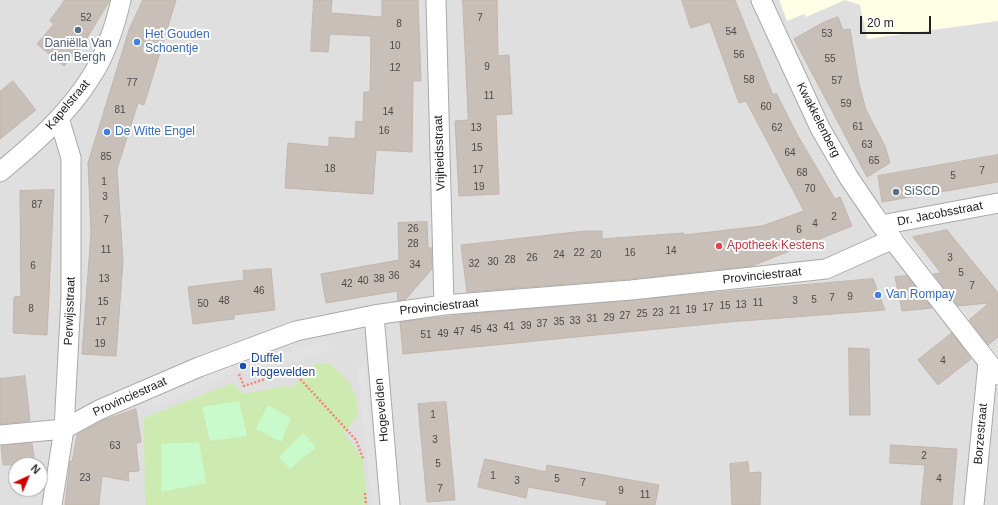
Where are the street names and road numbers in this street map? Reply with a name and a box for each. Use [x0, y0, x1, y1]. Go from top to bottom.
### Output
street label: Kapelstraat [43, 77, 93, 133]
street label: Kwakkelenberg [793, 80, 843, 160]
street label: Vrijheidsstraat [431, 115, 449, 191]
street label: Dr. Jacobsstraat [896, 199, 984, 229]
street label: Provinciestraat [722, 265, 802, 287]
street label: Perwijsstraat [62, 276, 78, 346]
street label: Provinciestraat [399, 296, 479, 318]
street label: Provinciestraat [91, 374, 169, 420]
street label: Hogevelden [372, 377, 392, 443]
street label: Borzestraat [971, 403, 991, 465]

